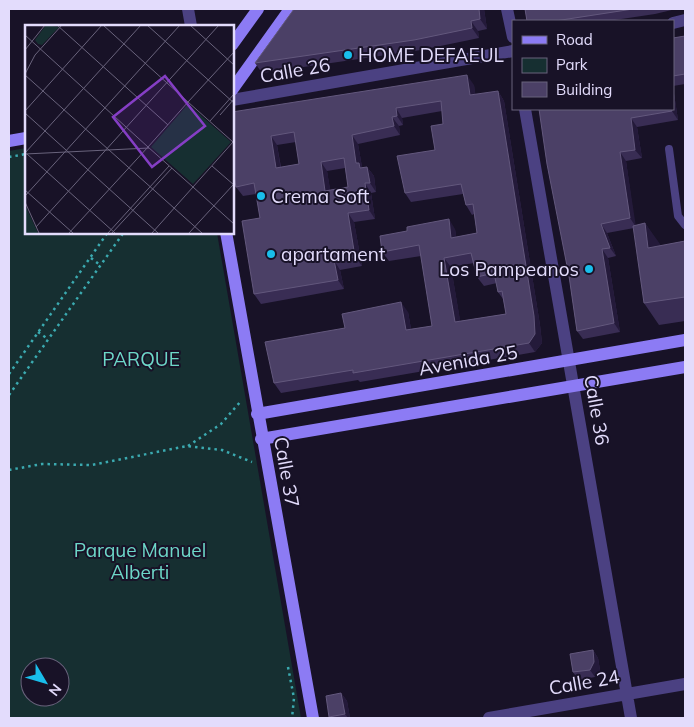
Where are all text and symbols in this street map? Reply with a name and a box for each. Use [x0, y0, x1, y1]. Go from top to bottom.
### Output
legend [512, 20, 674, 110]
inset map [25, 25, 234, 234]
text: Road [556, 30, 593, 49]
place label: HOME DEFAEUL [358, 43, 505, 67]
marker: HOME DEFAEUL [342, 49, 354, 61]
street label: Calle 26 [258, 52, 332, 88]
text: Park [556, 55, 588, 74]
text: Building [556, 80, 612, 99]
place label: Crema Soft [271, 184, 370, 208]
marker: Crema Soft [255, 190, 267, 202]
place label: apartament [281, 242, 386, 266]
marker: apartament [265, 248, 277, 260]
place label: Los Pampeanos [439, 257, 579, 281]
marker: Los Pampeanos [583, 263, 595, 275]
street label: Avenida 25 [417, 340, 519, 380]
park label: PARQUE [102, 347, 180, 371]
street label: Calle 36 [579, 373, 615, 447]
street label: Calle 37 [269, 435, 305, 509]
park label: Parque Manuel Alberti [74, 538, 206, 584]
north arrow [20, 657, 70, 707]
street label: Calle 24 [547, 664, 621, 700]
text: N [45, 680, 66, 700]

